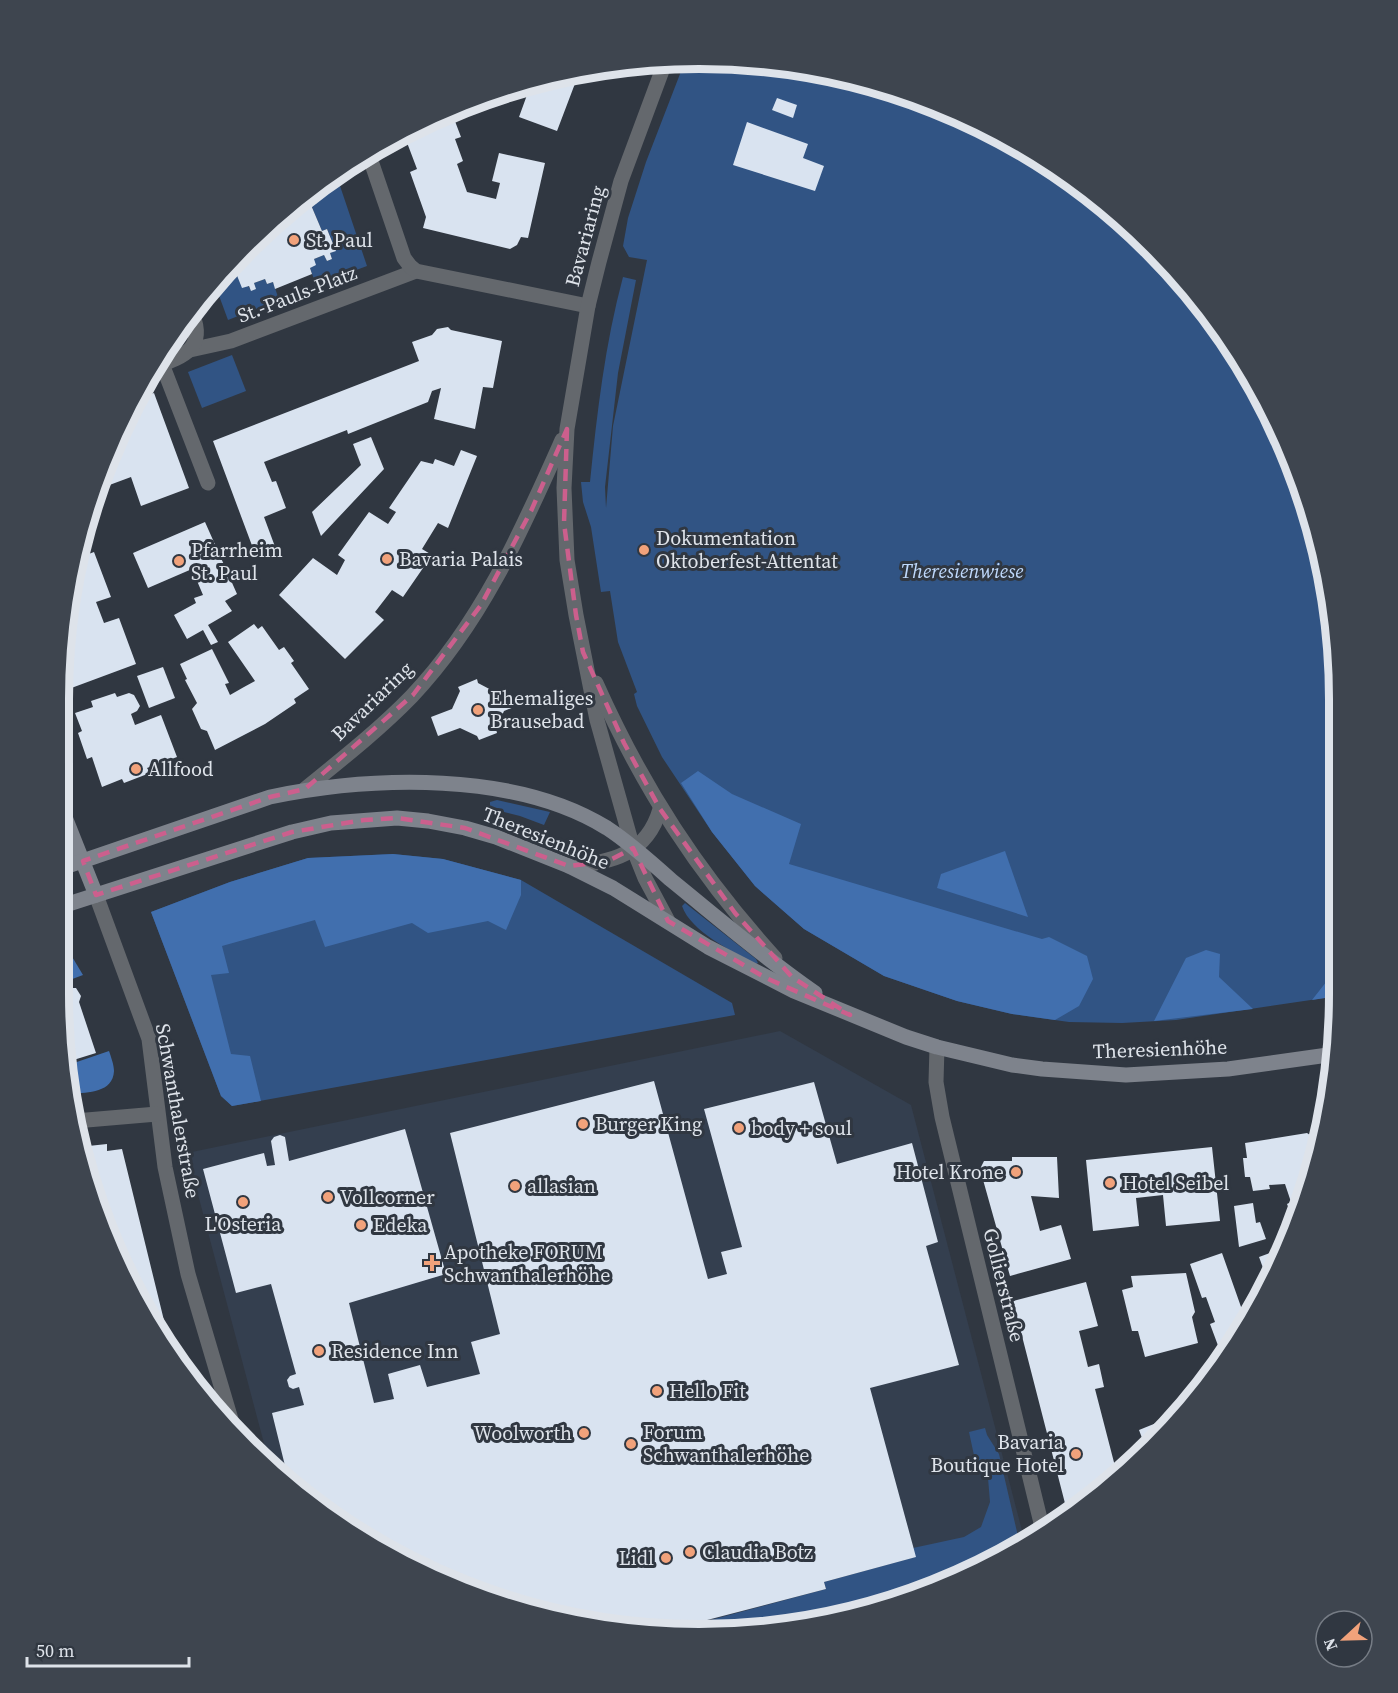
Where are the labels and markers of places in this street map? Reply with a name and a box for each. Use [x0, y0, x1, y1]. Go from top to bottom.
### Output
place label: St. Paul [306, 226, 373, 254]
marker: St. Paul [287, 233, 301, 247]
place label: Dokumentation Oktoberfest-Attentat [656, 524, 838, 575]
place label: Pfarrheim St. Paul [191, 536, 283, 587]
marker: Dokumentation Oktoberfest-Attentat [637, 543, 651, 557]
place label: Bavaria Palais [399, 545, 523, 573]
marker: Bavaria Palais [380, 552, 394, 566]
marker: Pfarrheim St. Paul [172, 554, 186, 568]
place label: Ehemaliges Brausebad [490, 684, 593, 735]
marker: Ehemaliges Brausebad [471, 703, 485, 717]
place label: Allfood [148, 755, 214, 783]
marker: Allfood [129, 762, 143, 776]
place label: Burger King [595, 1110, 702, 1138]
place label: body + soul [751, 1114, 852, 1142]
marker: Burger King [576, 1117, 590, 1131]
marker: body + soul [732, 1121, 746, 1135]
place label: Hotel Krone [896, 1158, 1004, 1186]
marker: Hotel Krone [1009, 1165, 1023, 1179]
place label: Hotel Seibel [1122, 1169, 1229, 1197]
place label: allasian [527, 1172, 596, 1200]
marker: Hotel Seibel [1103, 1176, 1117, 1190]
marker: allasian [508, 1179, 522, 1193]
place label: Vollcorner [340, 1183, 435, 1211]
marker: Vollcorner [321, 1190, 335, 1204]
marker: L'Osteria [236, 1195, 250, 1209]
place label: L'Osteria [205, 1210, 282, 1238]
place label: Edeka [373, 1211, 428, 1239]
marker: Edeka [354, 1218, 368, 1232]
place label: Apotheke FORUM Schwanthalerhöhe [444, 1238, 610, 1289]
marker: Apotheke FORUM Schwanthalerhöhe [425, 1256, 439, 1270]
place label: Residence Inn [331, 1337, 459, 1365]
marker: Residence Inn [312, 1344, 326, 1358]
place label: Hello Fit [669, 1377, 746, 1405]
marker: Hello Fit [650, 1384, 664, 1398]
place label: Forum Schwanthalerhöhe [643, 1418, 809, 1469]
place label: Woolworth [473, 1419, 572, 1447]
marker: Woolworth [577, 1426, 591, 1440]
place label: Bavaria Boutique Hotel [930, 1428, 1065, 1479]
marker: Forum Schwanthalerhöhe [624, 1437, 638, 1451]
marker: Bavaria Boutique Hotel [1069, 1447, 1083, 1461]
place label: Claudia Botz [702, 1538, 813, 1566]
place label: Lidl [619, 1544, 654, 1572]
marker: Claudia Botz [683, 1545, 697, 1559]
marker: Lidl [659, 1551, 673, 1565]

